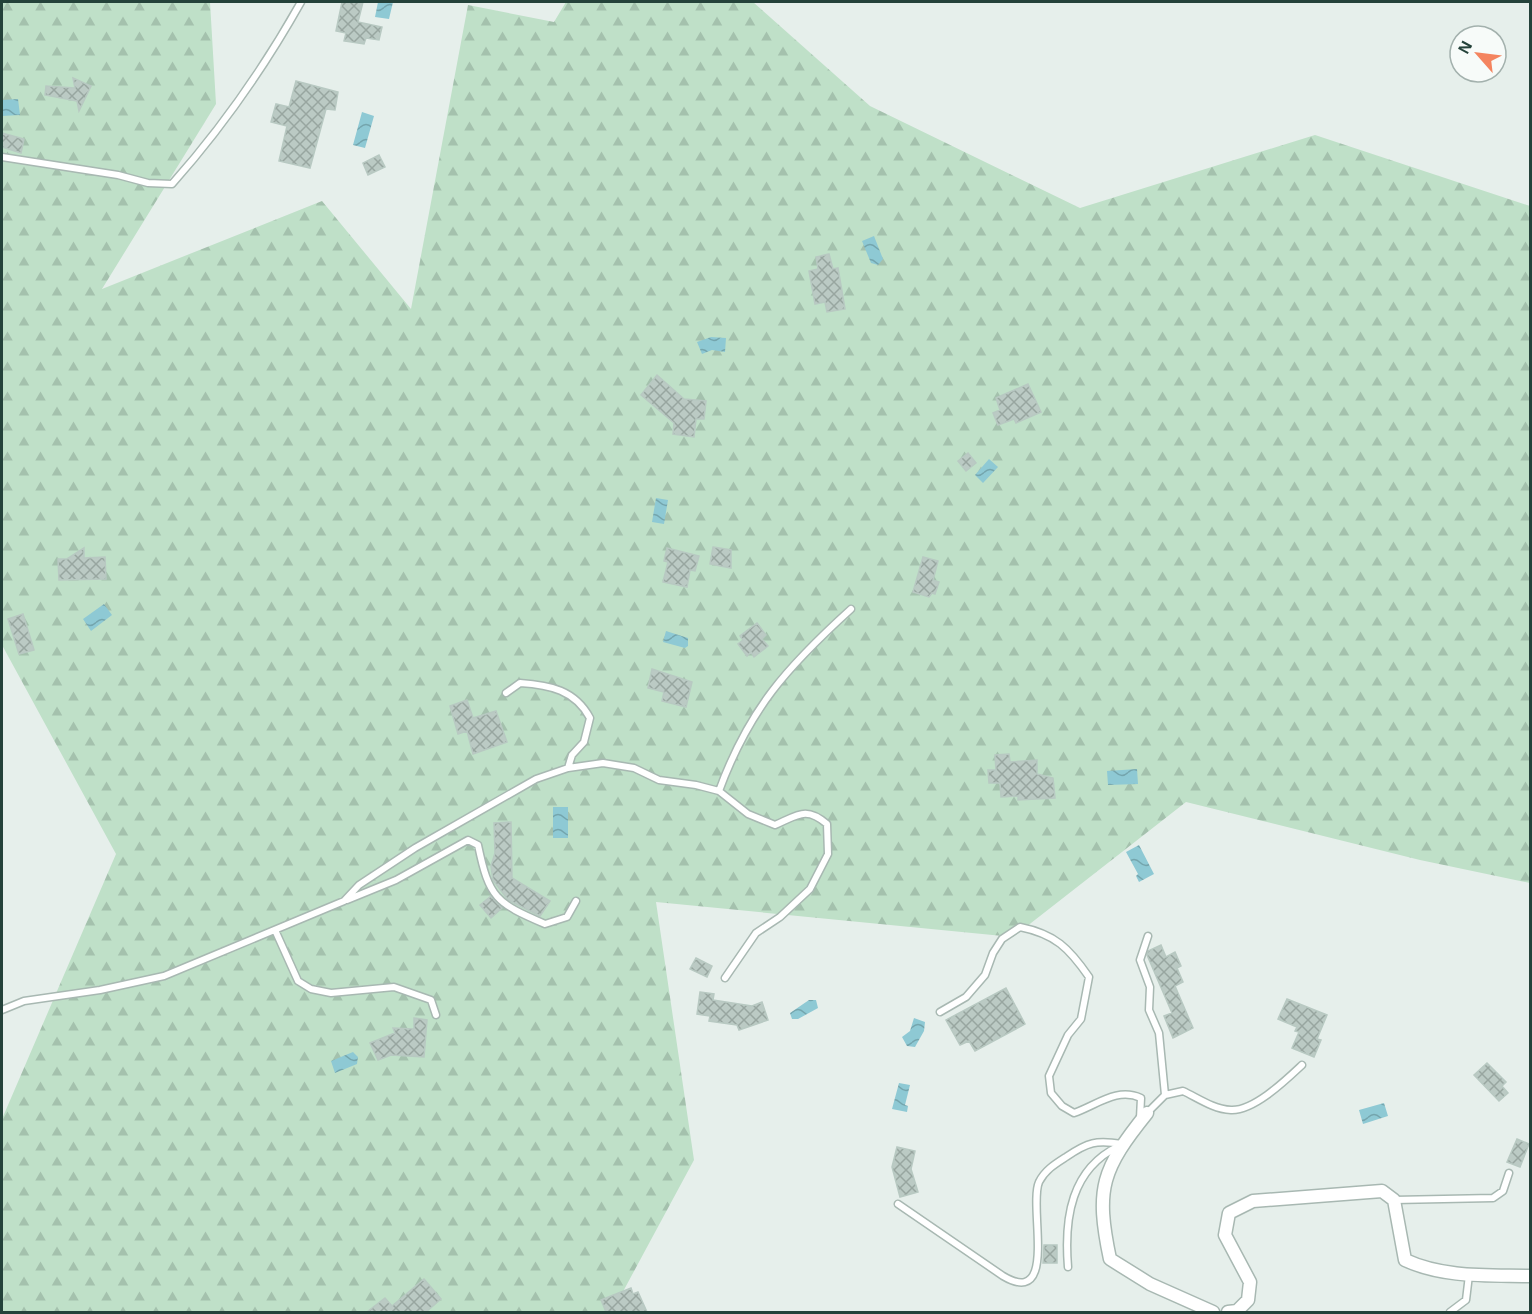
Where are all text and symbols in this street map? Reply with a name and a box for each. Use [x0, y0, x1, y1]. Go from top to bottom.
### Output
north arrow [1448, 24, 1508, 84]
text: N [1455, 38, 1475, 56]

